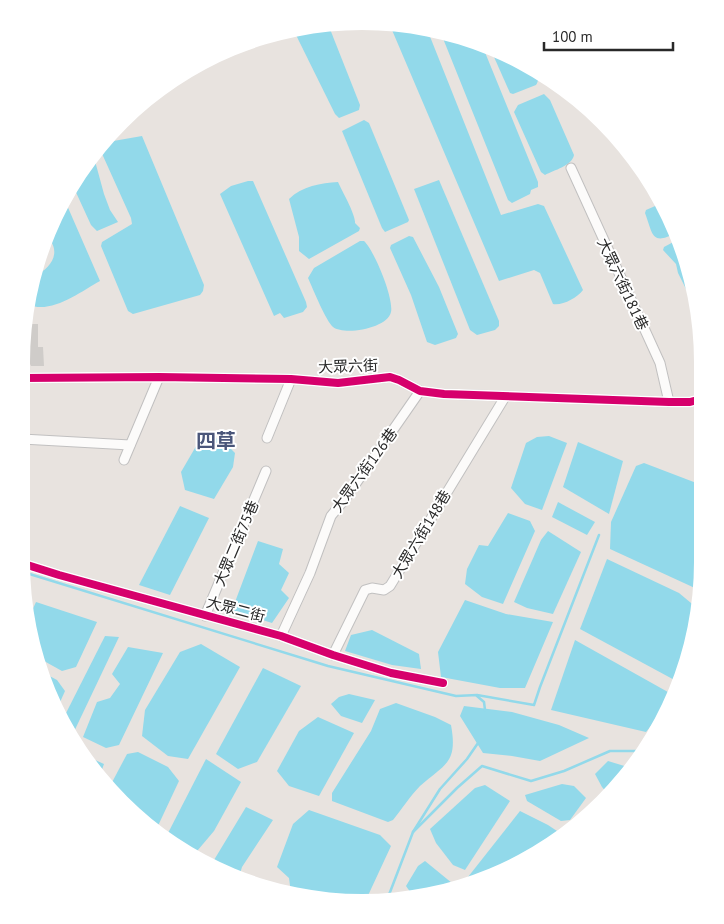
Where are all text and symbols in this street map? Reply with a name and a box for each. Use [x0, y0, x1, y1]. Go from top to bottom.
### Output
scale bar [544, 20, 673, 52]
text: 100 m [552, 27, 593, 46]
street label: 大眾六街181巷 [593, 235, 653, 333]
street label: 大眾六街 [318, 355, 378, 377]
street label: 大眾六街126巷 [327, 424, 401, 516]
district label: 四草 [196, 428, 236, 454]
street label: 大眾六街148巷 [387, 486, 455, 582]
street label: 大眾二街75巷 [209, 497, 263, 589]
street label: 大眾二街 [205, 592, 267, 626]

